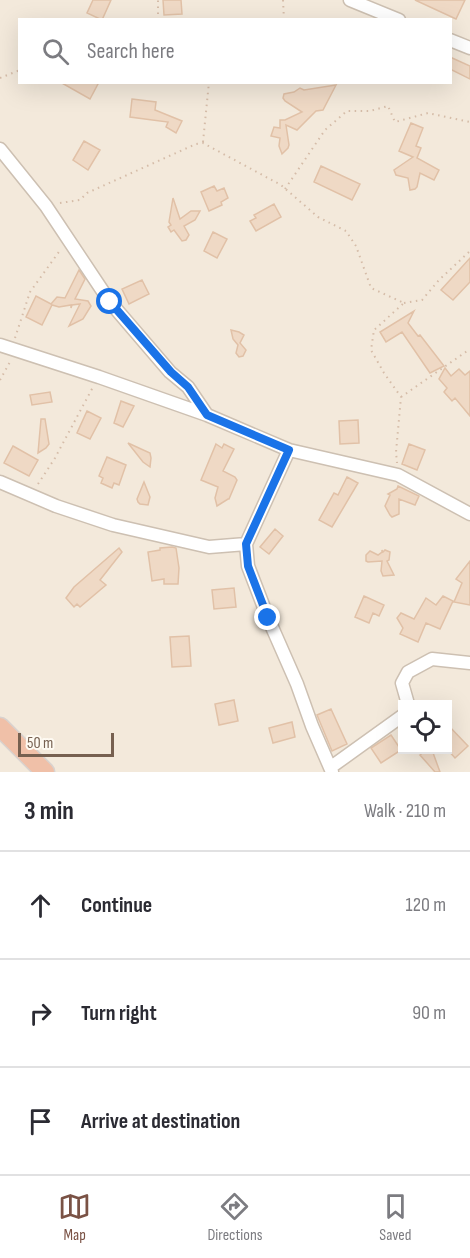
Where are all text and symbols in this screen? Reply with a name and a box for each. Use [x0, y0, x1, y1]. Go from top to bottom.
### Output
search box [18, 18, 452, 84]
icon: search [39, 35, 72, 68]
text: Search here [87, 38, 174, 65]
route start [96, 288, 122, 314]
route end [254, 604, 280, 630]
map controls [398, 700, 452, 754]
button: locate [398, 700, 452, 754]
scale bar [18, 730, 114, 758]
text: 50 m [27, 734, 53, 753]
text: 3 min [24, 796, 74, 827]
text: Walk · 210 m [364, 799, 446, 823]
icon: ahead [24, 889, 57, 922]
text: Continue [81, 892, 152, 919]
text: 120 m [406, 893, 446, 917]
icon: right [24, 997, 57, 1030]
text: Turn right [81, 1000, 157, 1027]
text: 90 m [412, 1001, 446, 1025]
icon: arrive [24, 1105, 57, 1138]
text: Arrive at destination [81, 1108, 240, 1135]
tab: Map [58, 1190, 91, 1245]
tab: Directions [207, 1190, 263, 1245]
tab: Saved [379, 1190, 412, 1245]

